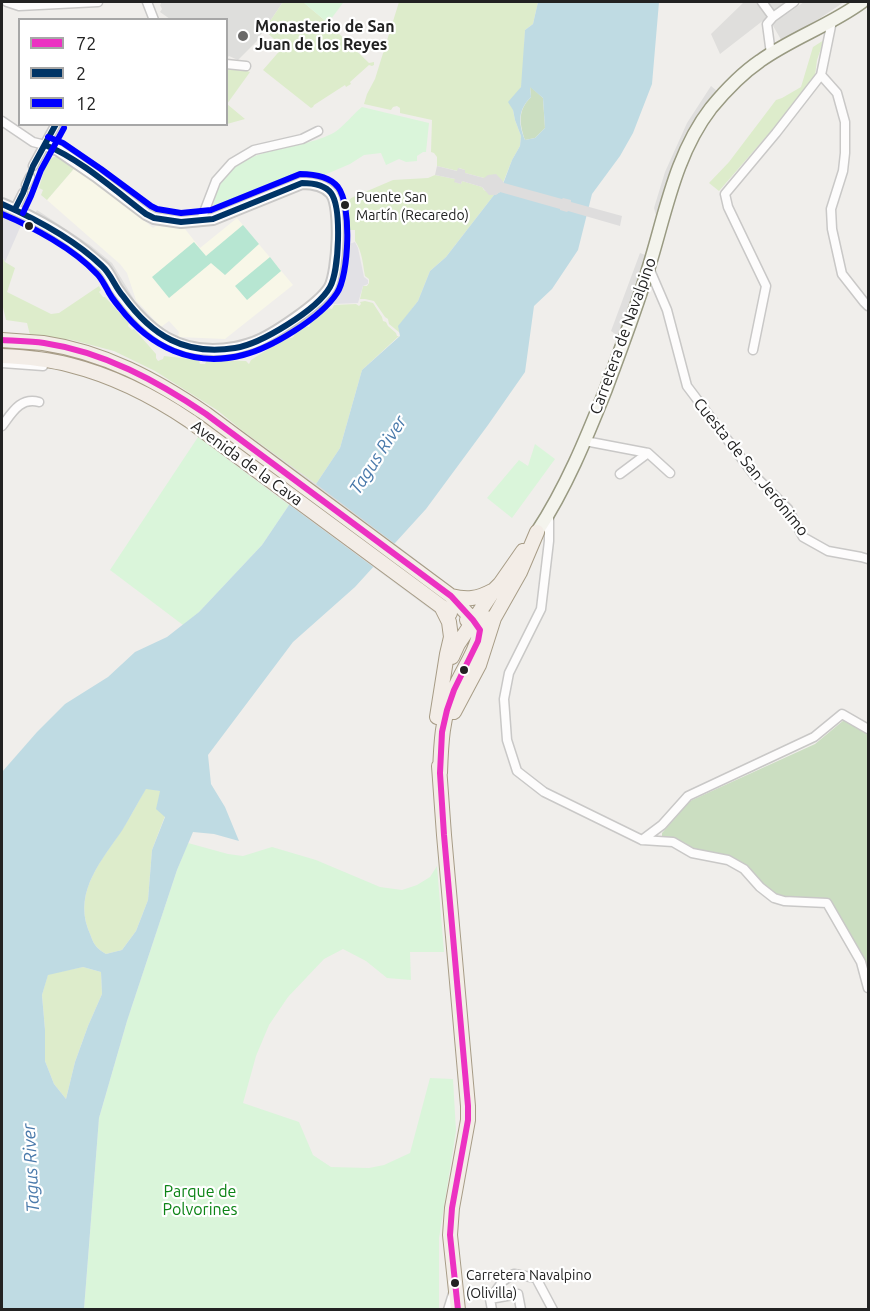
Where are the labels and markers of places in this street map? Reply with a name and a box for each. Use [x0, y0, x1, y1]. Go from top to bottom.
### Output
place label: Monasterio de San Juan de los Reyes [255, 17, 395, 55]
marker: Monasterio de San Juan de los Reyes [236, 29, 250, 43]
place label: Puente San Martín (Recaredo) [356, 189, 469, 222]
marker: Puente San Martín (Recaredo) [339, 199, 351, 211]
unlabelled marker [23, 220, 35, 232]
unlabelled marker [458, 664, 470, 676]
place label: Carretera Navalpino (Olivilla) [466, 1267, 592, 1300]
marker: Carretera Navalpino (Olivilla) [449, 1277, 461, 1289]

